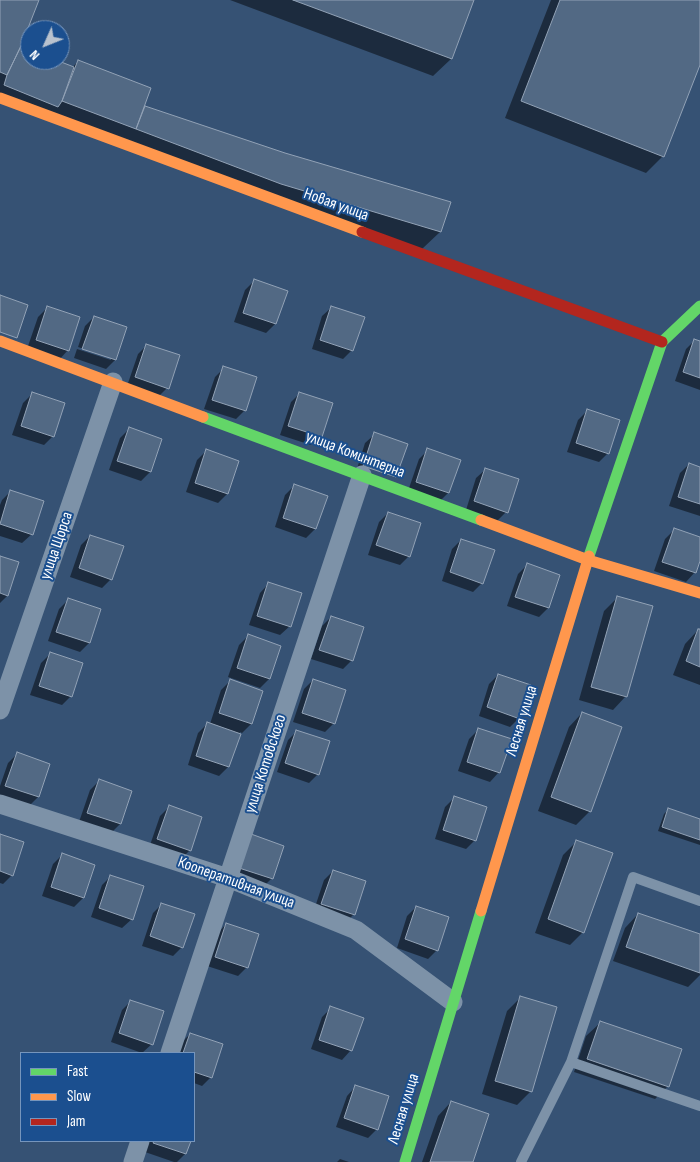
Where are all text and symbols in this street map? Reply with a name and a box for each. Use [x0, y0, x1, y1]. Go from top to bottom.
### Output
north arrow [20, 20, 70, 70]
text: N [26, 46, 43, 64]
street label: Новая улица [301, 184, 371, 226]
street label: улица Коминтерна [303, 427, 407, 483]
street label: улица Щорса [36, 510, 78, 582]
street label: Лесная улица [502, 683, 542, 759]
street label: улица Котовского [241, 712, 291, 816]
street label: Кооперативная улица [175, 853, 297, 913]
legend [20, 1052, 195, 1142]
text: Fast [67, 1062, 88, 1081]
street label: Лесная улица [384, 1071, 424, 1147]
text: Slow [67, 1087, 91, 1106]
text: Jam [67, 1112, 85, 1131]

